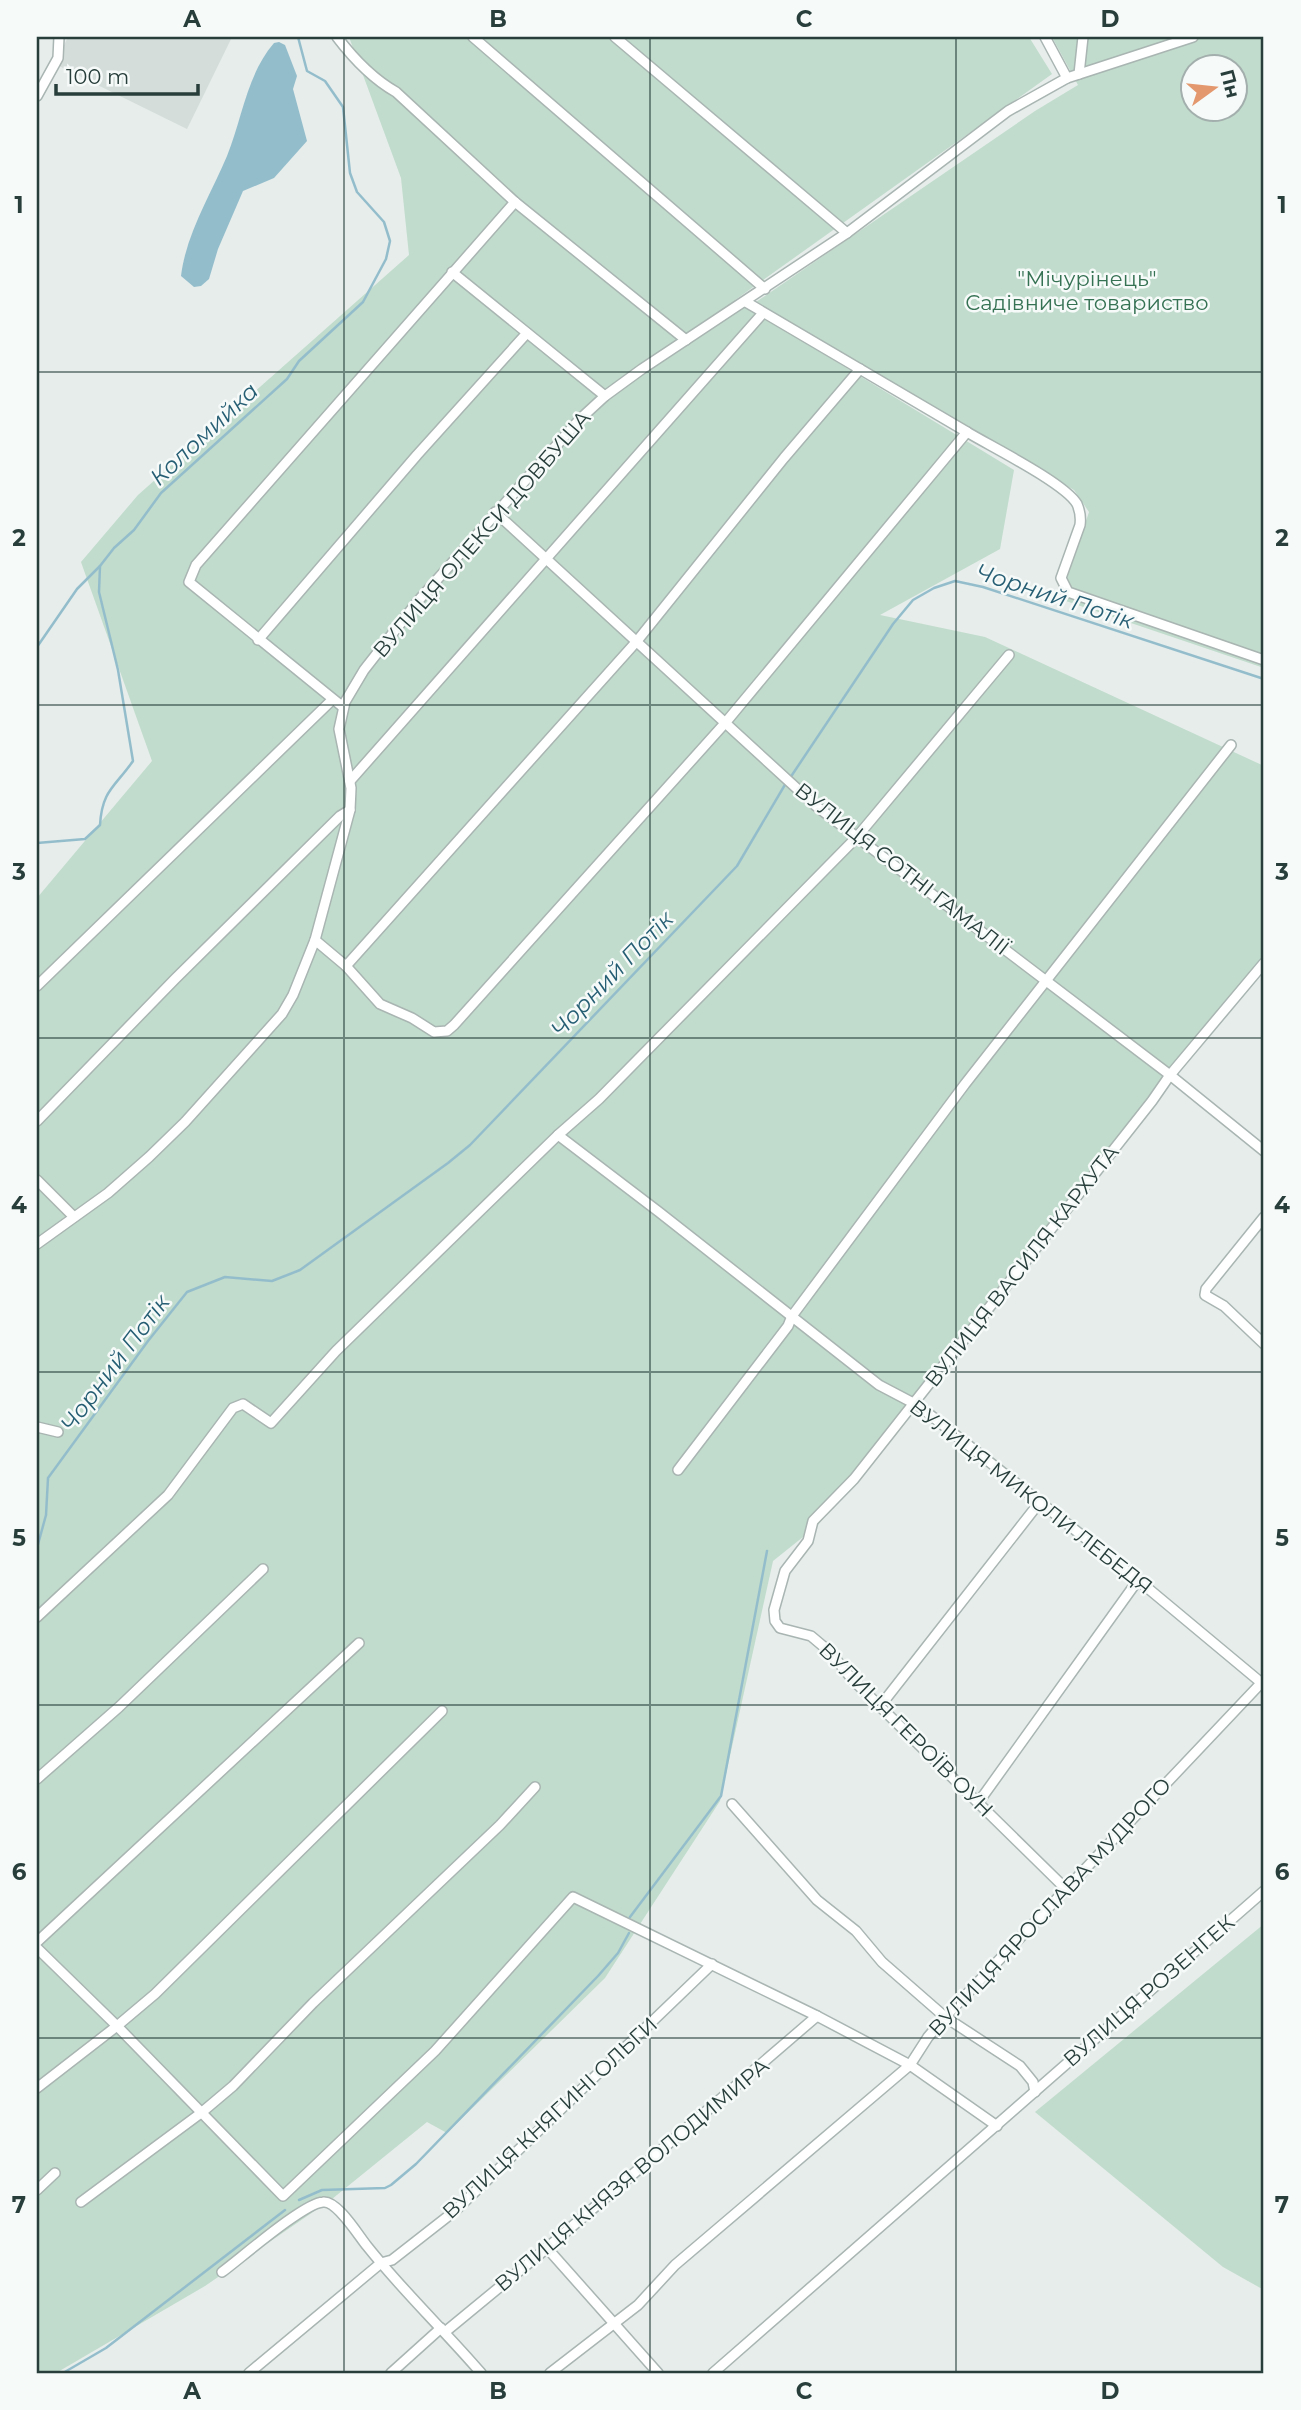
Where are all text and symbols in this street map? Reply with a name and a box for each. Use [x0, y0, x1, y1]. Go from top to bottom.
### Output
text: A [182, 5, 201, 33]
text: B [489, 5, 507, 33]
text: C [796, 5, 813, 33]
text: D [1101, 5, 1120, 33]
scale bar [56, 52, 198, 96]
north arrow [1178, 52, 1248, 122]
text: 100 m [66, 64, 129, 89]
text: Пн [1215, 67, 1245, 101]
text: 1 [14, 191, 24, 219]
text: 1 [1277, 191, 1287, 219]
park label: "Мічурінець" Садівниче товариство [965, 266, 1209, 315]
water label: Коломийка [144, 377, 264, 491]
street label: ВУЛИЦЯ ОЛЕКСИ ДОВБУША [368, 405, 596, 662]
text: 2 [12, 524, 26, 552]
text: 2 [1275, 524, 1289, 552]
water label: Чорний Потік [972, 557, 1138, 635]
street label: ВУЛИЦЯ СОТНІ ГАМАЛІЇ [790, 777, 1014, 960]
text: 3 [11, 858, 26, 886]
text: 3 [1274, 858, 1289, 886]
water label: Чорний Потік [545, 905, 680, 1043]
street label: ВУЛИЦЯ ВАСИЛЯ КАРХУТА [919, 1140, 1124, 1392]
text: 4 [11, 1191, 27, 1219]
text: 4 [1274, 1191, 1290, 1219]
water label: Чорний Потік [54, 1288, 176, 1437]
street label: ВУЛИЦЯ МИКОЛИ ЛЕБЕДЯ [905, 1394, 1158, 1599]
text: 5 [12, 1524, 26, 1552]
text: 5 [1275, 1524, 1289, 1552]
street label: ВУЛИЦЯ ГЕРОЇВ ОУН [814, 1637, 999, 1822]
street label: ВУЛИЦЯ ЯРОСЛАВА МУДРОГО [923, 1772, 1176, 2041]
text: 6 [12, 1858, 27, 1886]
text: 6 [1275, 1858, 1290, 1886]
street label: ВУЛИЦЯ РОЗЕНГЕК [1058, 1909, 1239, 2072]
street label: ВУЛИЦЯ КНЯГИНІ ОЛЬГИ [437, 2011, 662, 2224]
street label: ВУЛИЦЯ КНЯЗЯ ВОЛОДИМИРА [490, 2052, 774, 2297]
text: 7 [12, 2191, 26, 2219]
text: 7 [1275, 2191, 1289, 2219]
text: A [182, 2377, 201, 2405]
text: B [489, 2377, 507, 2405]
text: C [796, 2377, 813, 2405]
text: D [1101, 2377, 1120, 2405]

